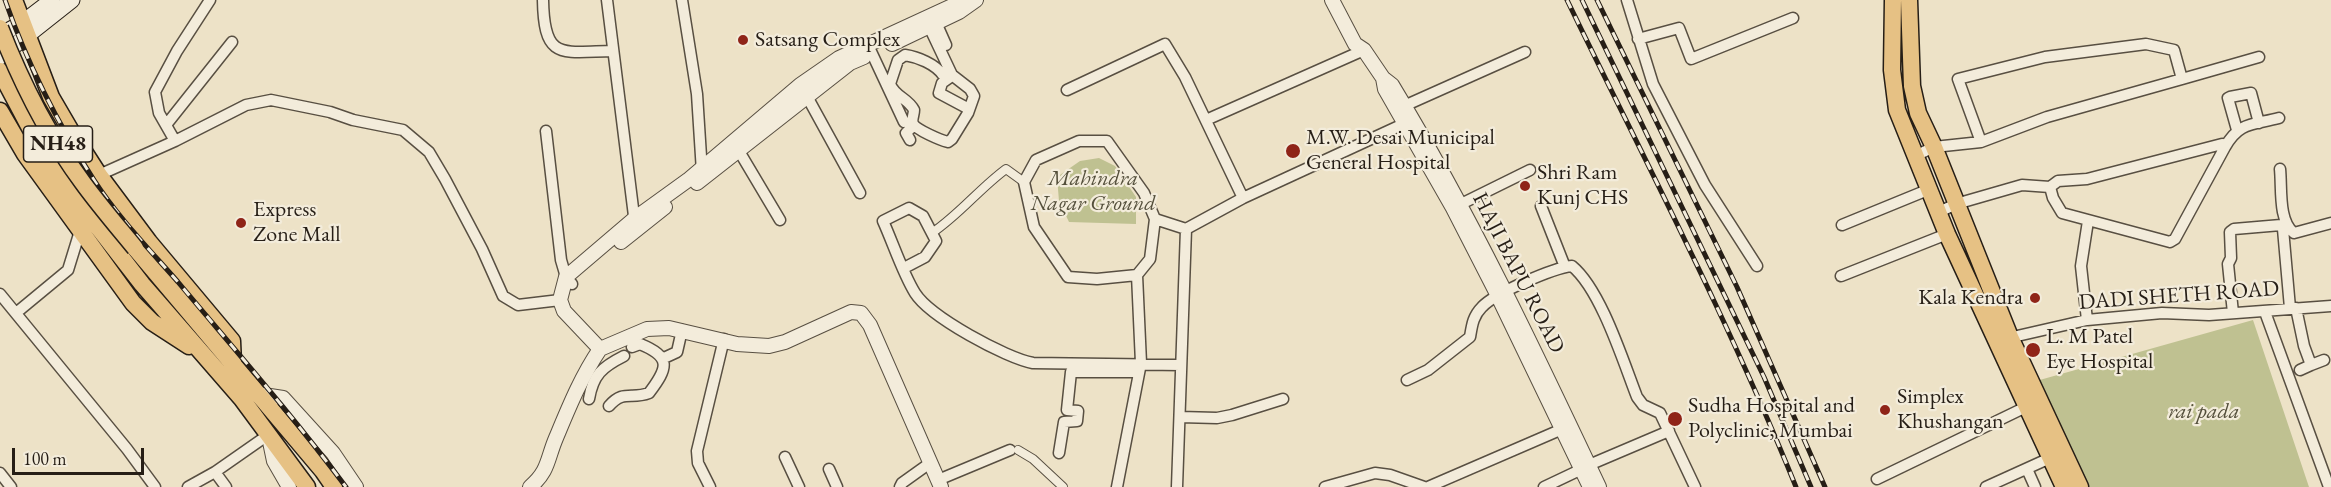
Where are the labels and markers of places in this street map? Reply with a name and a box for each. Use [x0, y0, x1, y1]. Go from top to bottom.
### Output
place label: Satsang Complex [755, 27, 900, 53]
marker: Satsang Complex [736, 33, 750, 47]
place label: M.W. Desai Municipal General Hospital [1306, 125, 1495, 176]
marker: M.W. Desai Municipal General Hospital [1284, 142, 1302, 160]
place label: Shri Ram Kunj CHS [1537, 160, 1628, 212]
marker: Shri Ram Kunj CHS [1518, 179, 1532, 193]
place label: Express Zone Mall [253, 197, 340, 248]
marker: Express Zone Mall [234, 216, 248, 230]
place label: Kala Kendra [1918, 285, 2023, 311]
marker: Kala Kendra [2028, 291, 2042, 305]
place label: L. M Patel Eye Hospital [2046, 324, 2153, 376]
marker: L. M Patel Eye Hospital [2024, 341, 2042, 359]
place label: Simplex Khushangan [1897, 384, 2004, 436]
place label: Sudha Hospital and Polyclinic, Mumbai [1688, 393, 1855, 445]
marker: Simplex Khushangan [1878, 403, 1892, 417]
marker: Sudha Hospital and Polyclinic, Mumbai [1666, 410, 1684, 428]

